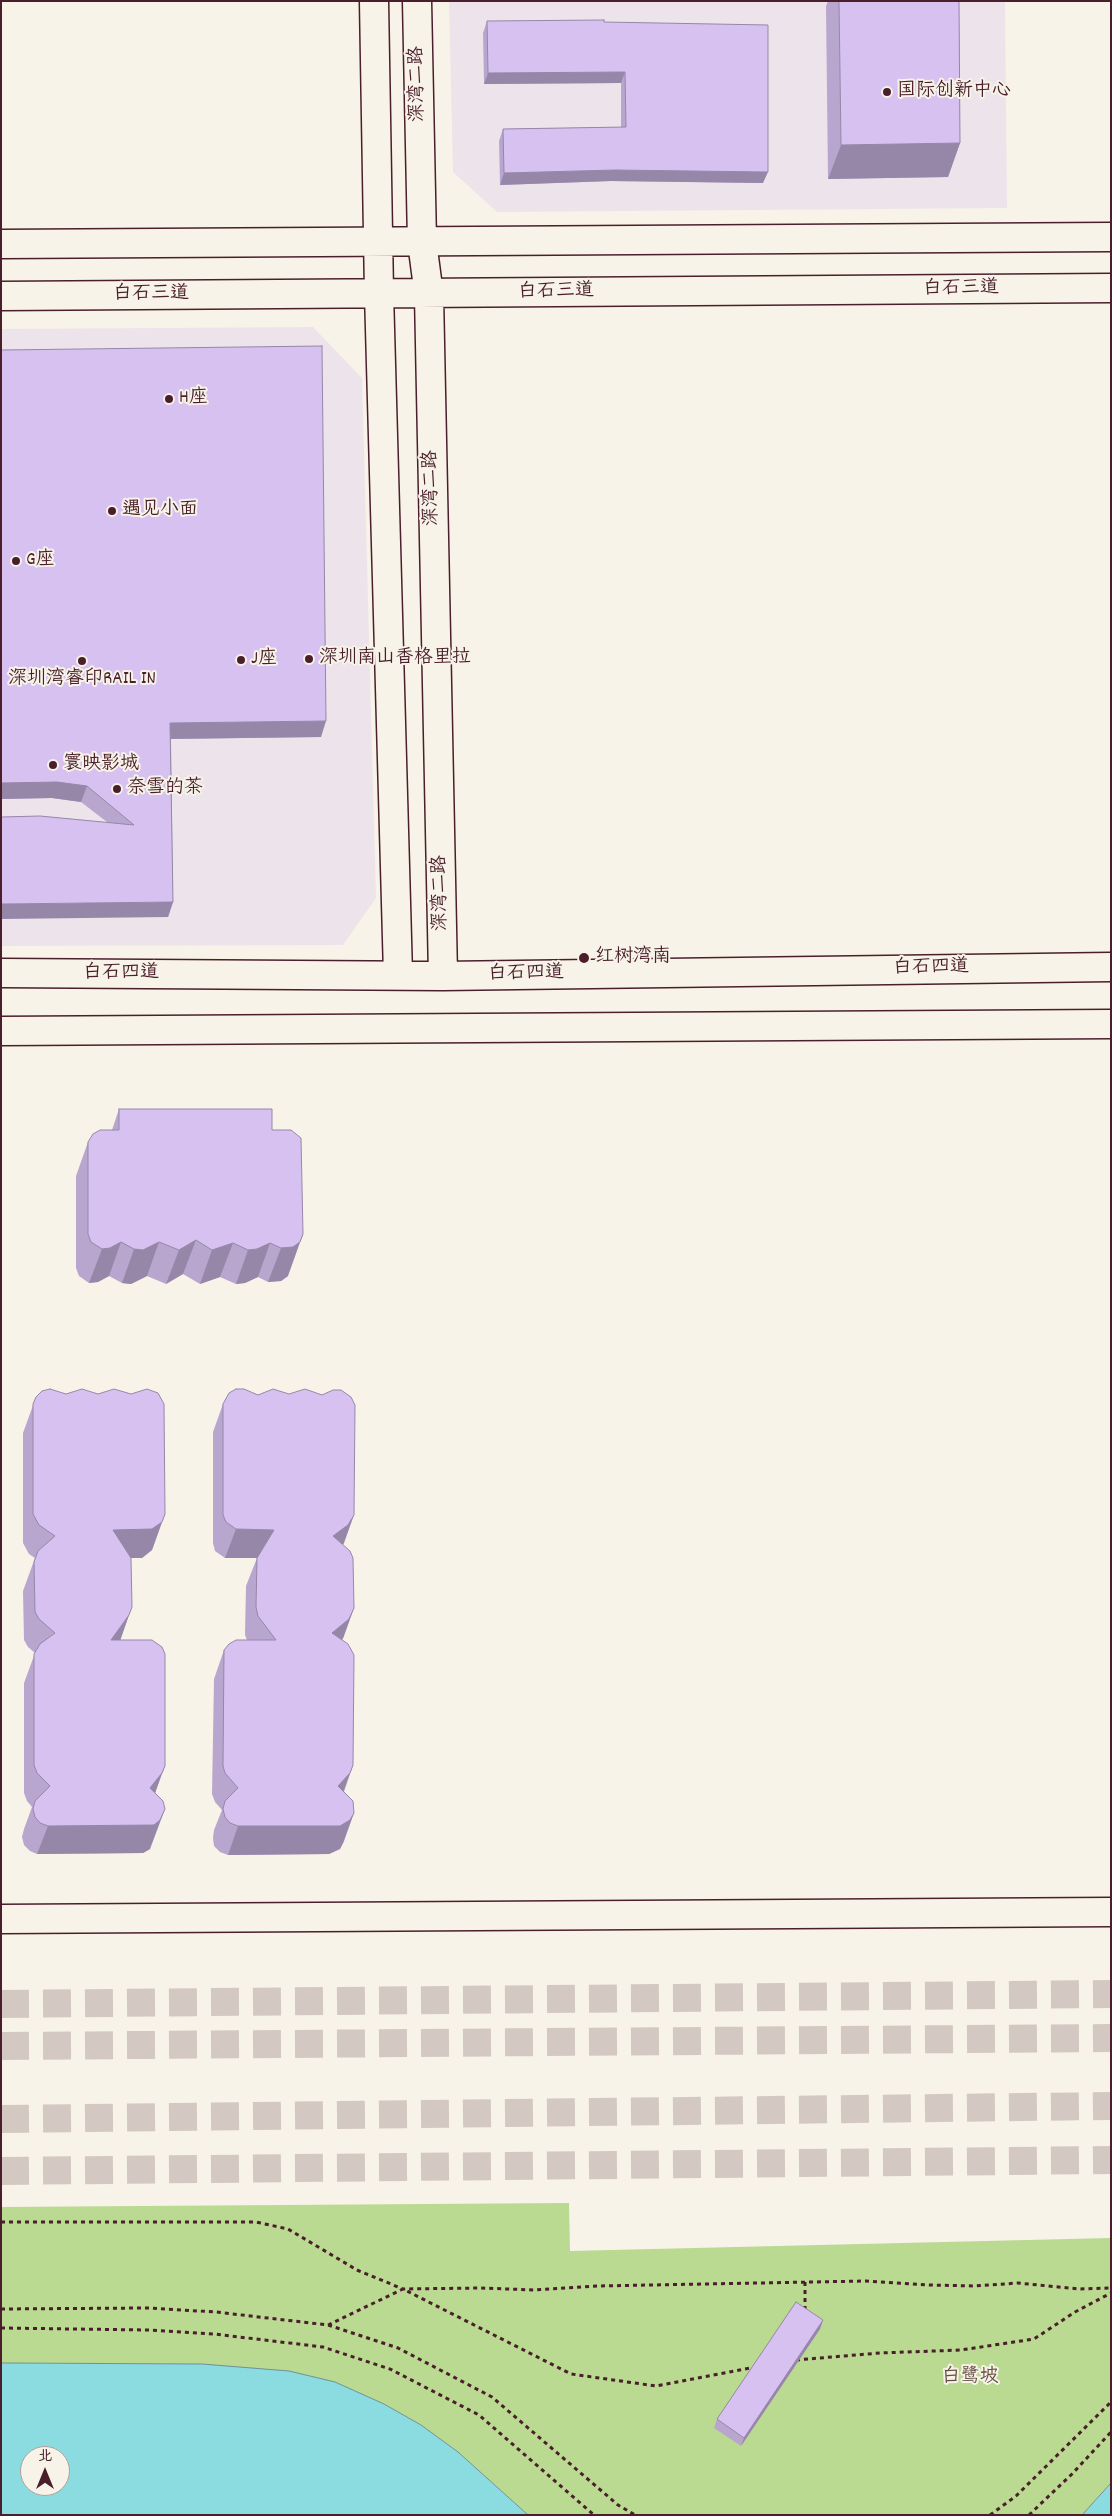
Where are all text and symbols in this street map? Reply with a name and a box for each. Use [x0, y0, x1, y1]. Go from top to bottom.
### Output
street label: 深湾二路 [407, 46, 431, 122]
place label: 国际创新中心 [897, 81, 1011, 103]
marker: 国际创新中心 [881, 86, 893, 98]
street label: 白石三道 [923, 278, 999, 302]
street label: 白石三道 [518, 281, 594, 305]
street label: 白石三道 [113, 284, 189, 306]
place label: H座 [179, 388, 208, 410]
marker: H座 [163, 393, 175, 405]
street label: 深湾二路 [421, 450, 445, 526]
place label: 遇见小面 [122, 500, 198, 522]
marker: 遇见小面 [106, 505, 118, 517]
place label: G座 [26, 550, 55, 572]
marker: G座 [10, 555, 22, 567]
place label: 深圳南山香格里拉 [319, 648, 471, 670]
place label: J座 [251, 649, 277, 671]
marker: 深圳南山香格里拉 [303, 653, 315, 665]
marker: J座 [235, 654, 247, 666]
marker: 深圳湾睿印RAIL IN [76, 655, 88, 667]
place label: 深圳湾睿印RAIL IN [8, 669, 156, 691]
place label: 寰映影城 [63, 754, 139, 776]
marker: 寰映影城 [47, 759, 59, 771]
place label: 奈雪的茶 [127, 778, 203, 800]
marker: 奈雪的茶 [111, 783, 123, 795]
street label: 深湾二路 [430, 855, 454, 931]
place label: 红树湾南 [595, 947, 671, 969]
marker: 红树湾南 [577, 951, 591, 965]
street label: 白石四道 [893, 957, 969, 981]
street label: 白石四道 [83, 963, 159, 985]
street label: 白石四道 [488, 963, 564, 987]
park label: 白鹭坡 [942, 2367, 998, 2389]
north arrow [20, 2446, 70, 2496]
text: 北 [38, 2447, 52, 2467]

